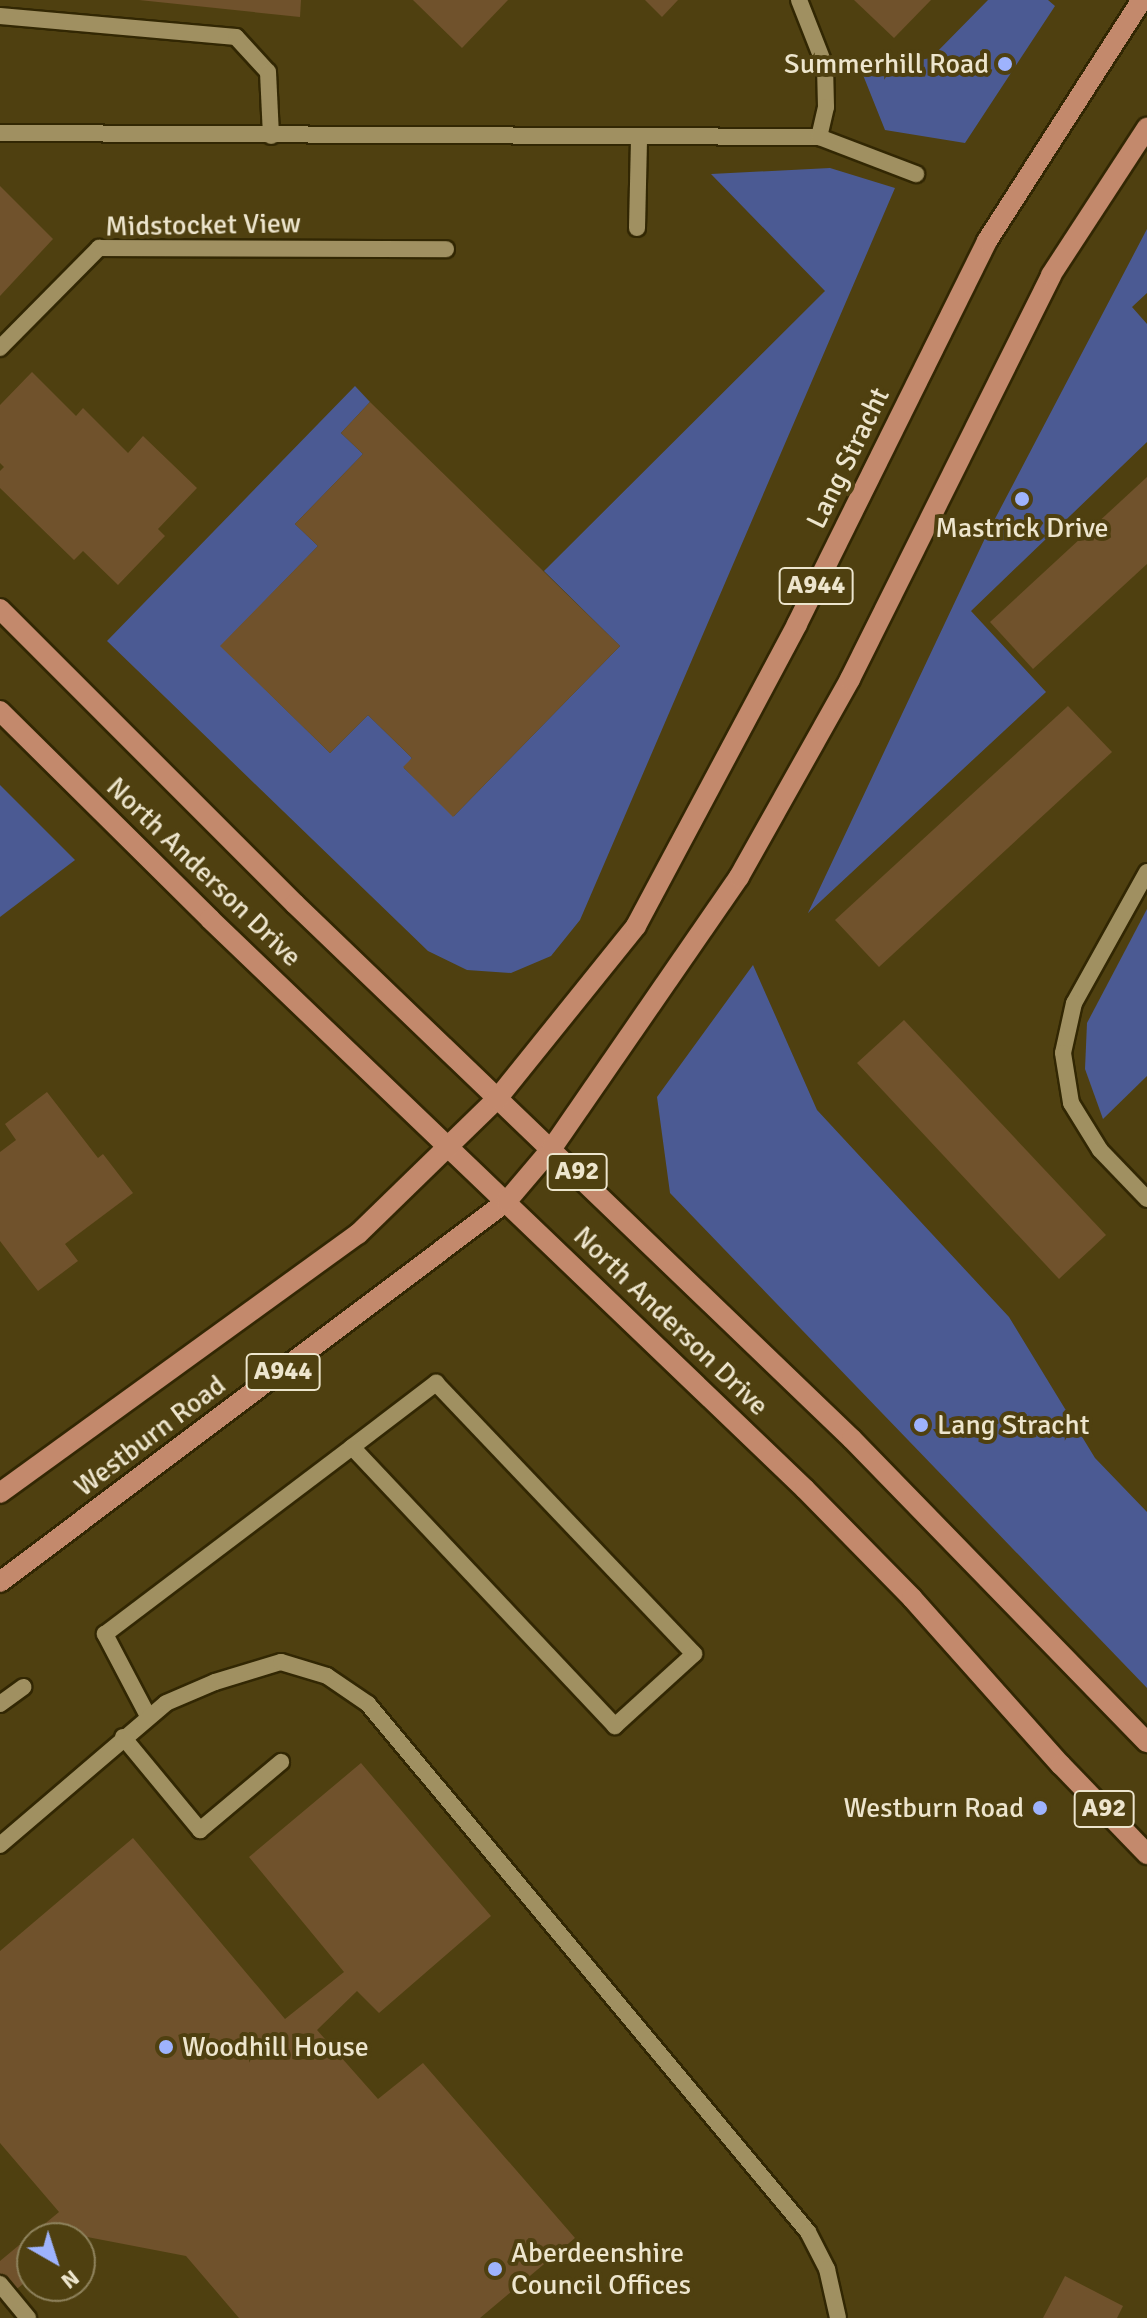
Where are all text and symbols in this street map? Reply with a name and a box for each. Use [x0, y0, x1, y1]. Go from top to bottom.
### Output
place label: Summerhill Road [784, 47, 989, 81]
marker: Summerhill Road [996, 55, 1014, 73]
street label: Midstocket View [105, 206, 301, 244]
street label: Lang Stracht [799, 382, 897, 534]
marker: Mastrick Drive [1013, 490, 1031, 508]
place label: Mastrick Drive [935, 511, 1109, 545]
road number: A944 [778, 564, 854, 608]
street label: North Anderson Drive [99, 770, 309, 974]
road number: A92 [545, 1150, 609, 1194]
street label: North Anderson Drive [566, 1219, 776, 1423]
road number: A944 [245, 1350, 321, 1394]
street label: Westburn Road [68, 1368, 232, 1504]
place label: Lang Stracht [937, 1408, 1090, 1442]
marker: Lang Stracht [912, 1416, 930, 1434]
road number: A92 [1072, 1787, 1136, 1831]
place label: Westburn Road [843, 1791, 1024, 1825]
marker: Westburn Road [1031, 1799, 1049, 1817]
place label: Woodhill House [182, 2030, 369, 2064]
marker: Woodhill House [157, 2038, 175, 2056]
north arrow [16, 2222, 96, 2302]
place label: Aberdeenshire Council Offices [511, 2236, 691, 2302]
marker: Aberdeenshire Council Offices [486, 2260, 504, 2278]
text: N [56, 2264, 85, 2295]

